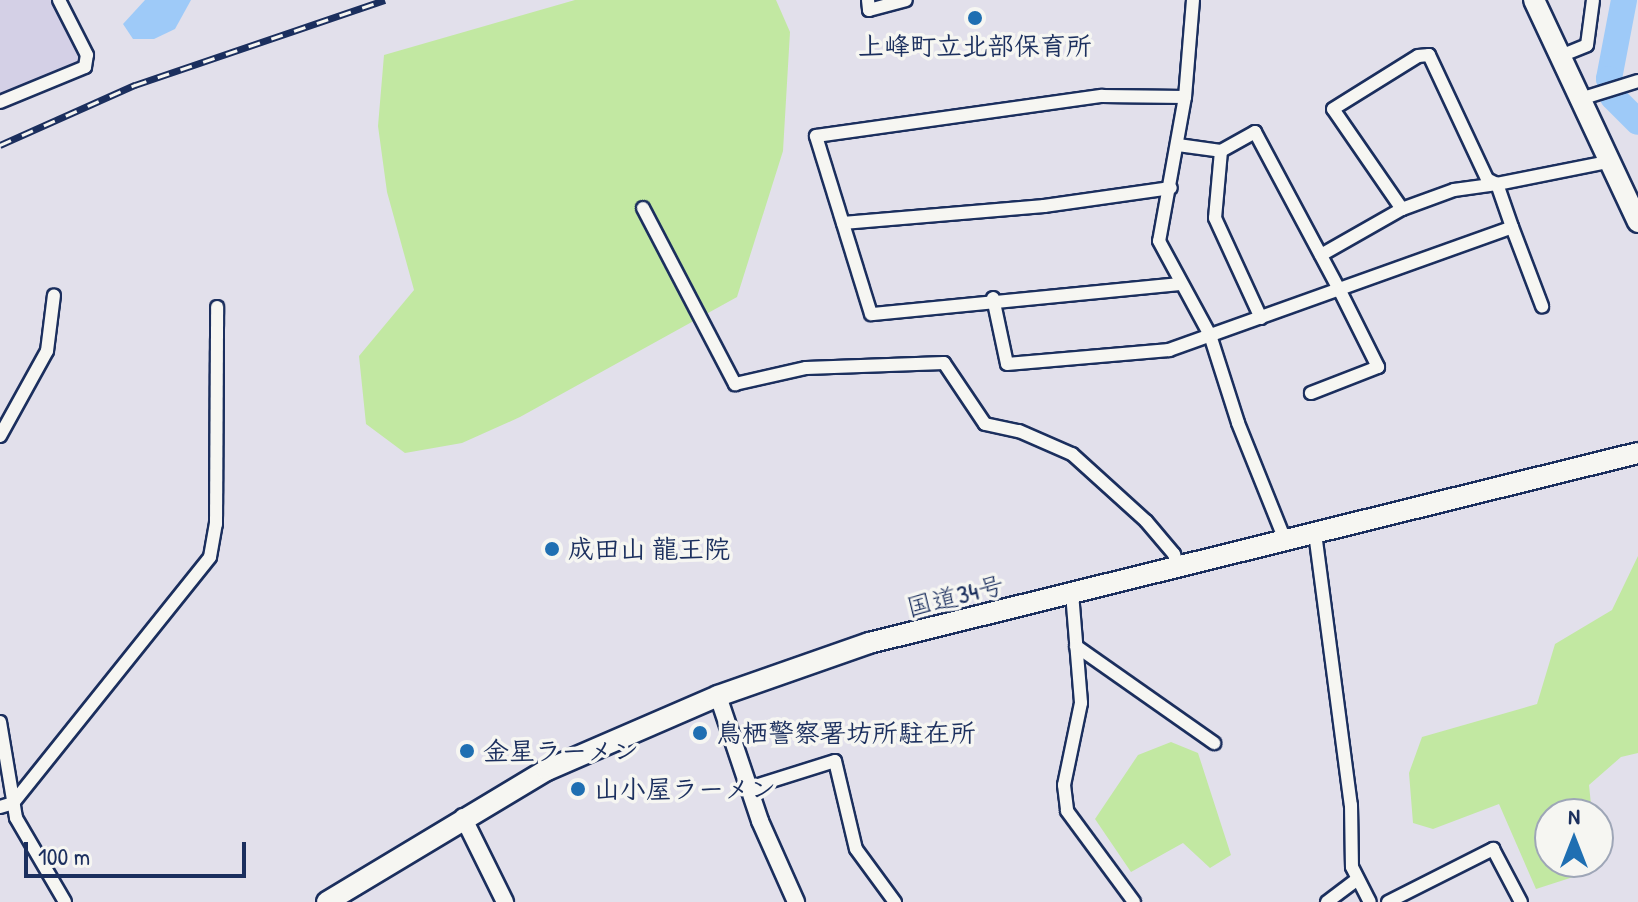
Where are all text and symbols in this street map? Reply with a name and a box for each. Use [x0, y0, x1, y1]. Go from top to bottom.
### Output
marker: 上峰町立北部保育所 [966, 9, 984, 27]
place label: 上峰町立北部保育所 [858, 30, 1092, 62]
place label: 成田山 龍王院 [568, 533, 730, 565]
marker: 成田山 龍王院 [543, 540, 561, 558]
street label: 国道34号 [903, 569, 1007, 623]
place label: 鳥栖警察署坊所駐在所 [716, 717, 976, 749]
marker: 鳥栖警察署坊所駐在所 [691, 724, 709, 742]
place label: 金星ラーメン [483, 735, 639, 767]
marker: 金星ラーメン [458, 742, 476, 760]
place label: 山小屋ラーメン [594, 773, 776, 805]
marker: 山小屋ラーメン [569, 780, 587, 798]
north arrow [1534, 798, 1614, 878]
text: N [1568, 801, 1580, 831]
scale bar [28, 826, 250, 876]
text: 100 m [38, 840, 90, 872]

